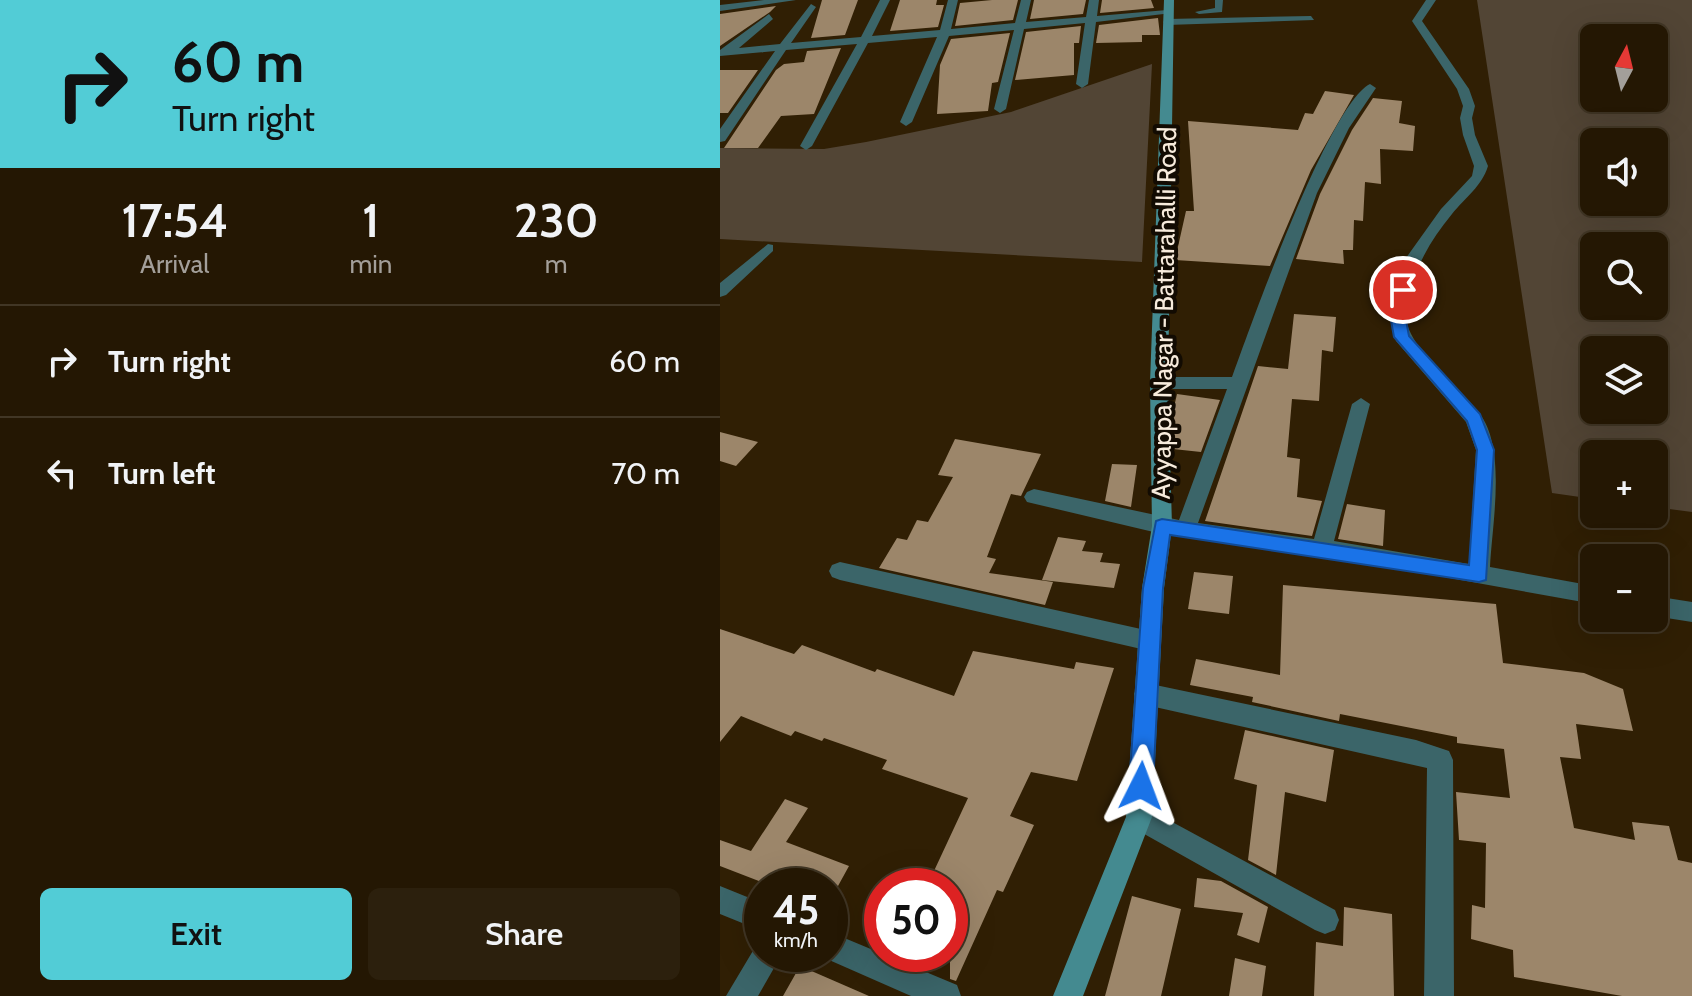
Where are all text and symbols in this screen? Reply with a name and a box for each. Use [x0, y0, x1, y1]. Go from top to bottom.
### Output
north arrow [1580, 24, 1668, 112]
map controls [1580, 24, 1668, 632]
text: 60 m [172, 28, 304, 96]
icon: right [40, 32, 144, 136]
text: Turn right [172, 96, 315, 140]
street label: Ayyappa Nagar - Battarahalli Road [1145, 126, 1183, 500]
button: sound [1580, 128, 1668, 216]
text: 17:54 [121, 191, 228, 249]
text: 1 [362, 191, 379, 249]
text: 230 [514, 191, 599, 249]
button: search [1580, 232, 1668, 320]
text: Arrival [140, 248, 209, 280]
text: min [349, 248, 392, 280]
text: m [545, 248, 568, 280]
pin [1369, 256, 1437, 324]
icon: arrive [1381, 268, 1425, 312]
button: layers [1580, 336, 1668, 424]
icon: right [40, 339, 84, 383]
text: Turn right [108, 343, 231, 380]
text: 60 m [609, 343, 680, 380]
button: + [1580, 440, 1668, 528]
icon: left [40, 451, 84, 495]
text: Turn left [108, 455, 216, 492]
text: 70 m [611, 455, 680, 492]
button: − [1580, 544, 1668, 632]
position arrow [1099, 744, 1183, 828]
speed limit sign: 50 [864, 868, 968, 972]
text: 45 [773, 885, 819, 934]
button: Exit [40, 888, 352, 980]
button: Share [368, 888, 680, 980]
text: km/h [774, 928, 818, 952]

